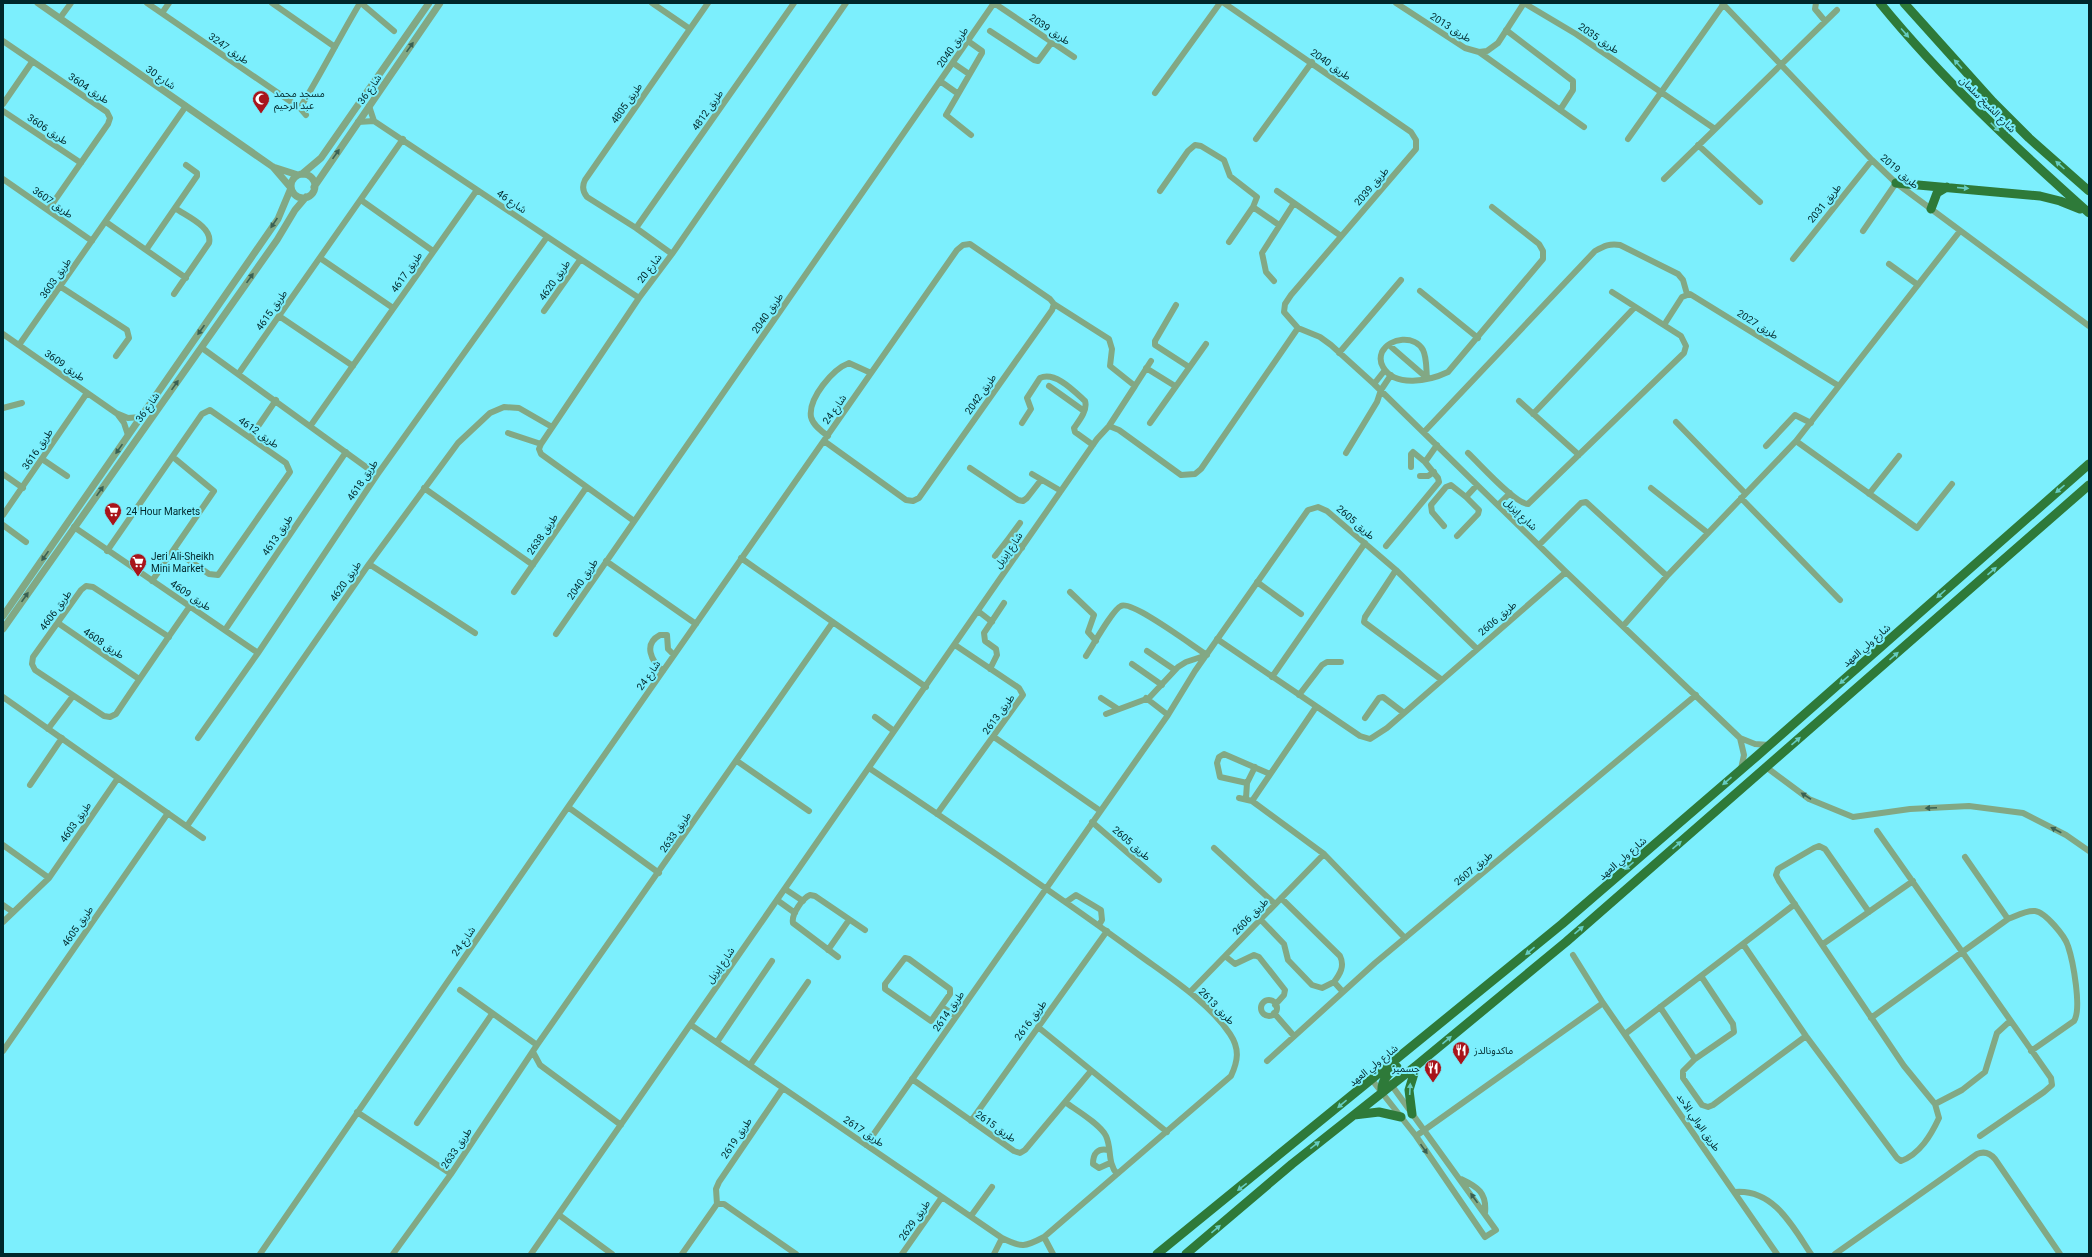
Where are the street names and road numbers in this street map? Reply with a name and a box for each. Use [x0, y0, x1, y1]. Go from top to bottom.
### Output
street label: طريق 2013 [1428, 10, 1474, 45]
street label: طريق 2039 [1027, 12, 1072, 48]
street label: طريق 2035 [1576, 21, 1621, 57]
street label: طريق 2040 [935, 25, 971, 70]
street label: طريق 3247 [206, 31, 251, 67]
street label: طريق 2040 [1308, 47, 1353, 83]
street label: شارع 30 [143, 63, 178, 93]
street label: طريق 3604 [66, 71, 111, 107]
street label: شارع 36 [355, 72, 385, 107]
street label: شارع الشيخ سلمان [1956, 74, 2018, 136]
street label: طريق 4805 [609, 81, 645, 126]
street label: طريق 4812 [690, 88, 726, 133]
street label: طريق 3606 [25, 112, 70, 148]
street label: طريق 2019 [1878, 152, 1921, 192]
street label: طريق 2039 [1352, 165, 1392, 208]
street label: طريق 2031 [1805, 182, 1844, 225]
street label: طريق 3607 [30, 185, 75, 221]
street label: شارع 46 [494, 188, 529, 217]
street label: طريق 4617 [389, 250, 425, 295]
street label: شارع 20 [635, 252, 665, 286]
street label: طريق 3603 [38, 256, 74, 301]
street label: طريق 4620 [537, 258, 573, 303]
street label: طريق 4615 [254, 288, 290, 333]
street label: طريق 2040 [750, 291, 786, 336]
street label: طريق 2027 [1735, 307, 1781, 342]
street label: طريق 3609 [42, 348, 87, 384]
street label: طريق 2042 [963, 372, 999, 417]
street label: شارع 36 [133, 390, 163, 425]
street label: شارع 24 [820, 392, 850, 427]
street label: طريق 4612 [236, 415, 281, 451]
street label: طريق 3616 [20, 427, 56, 472]
street label: طريق 4618 [345, 458, 381, 503]
street label: شارع إيزيل [1501, 496, 1539, 534]
street label: طريق 2605 [1334, 503, 1377, 543]
street label: طريق 2638 [525, 512, 561, 557]
street label: طريق 4613 [260, 513, 296, 558]
street label: شارع إيزيل [992, 530, 1026, 571]
street label: طريق 2040 [565, 557, 601, 602]
street label: طريق 4620 [328, 559, 364, 604]
street label: طريق 4609 [168, 578, 213, 614]
street label: طريق 4606 [37, 588, 74, 633]
street label: طريق 2606 [1476, 599, 1519, 639]
street label: شارع ولي العهد [1840, 622, 1894, 671]
street label: طريق 4608 [81, 626, 126, 662]
street label: شارع 24 [634, 658, 664, 693]
street label: طريق 2613 [980, 692, 1017, 737]
street label: طريق 4603 [58, 800, 94, 845]
street label: طريق 2633 [658, 810, 694, 855]
street label: طريق 2605 [1110, 824, 1153, 864]
street label: شارع ولي العهد [1596, 835, 1650, 884]
street label: طريق 2607 [1452, 849, 1495, 888]
street label: طريق 2606 [1230, 896, 1271, 938]
street label: طريق 4605 [60, 904, 96, 949]
street label: شارع 24 [449, 924, 479, 959]
street label: شارع إيزيل [704, 945, 738, 986]
street label: طريق 2613 [1196, 986, 1237, 1028]
street label: طريق 2614 [931, 989, 967, 1034]
street label: طريق 2616 [1012, 998, 1049, 1043]
street label: شارع ولي العهد [1347, 1042, 1401, 1090]
street label: طريق الوالي الأحد [1673, 1091, 1723, 1155]
street label: طريق 2615 [973, 1109, 1018, 1145]
street label: طريق 2617 [841, 1114, 886, 1150]
street label: طريق 2619 [719, 1116, 755, 1161]
street label: طريق 2633 [439, 1126, 475, 1171]
street label: طريق 2629 [897, 1198, 933, 1243]

